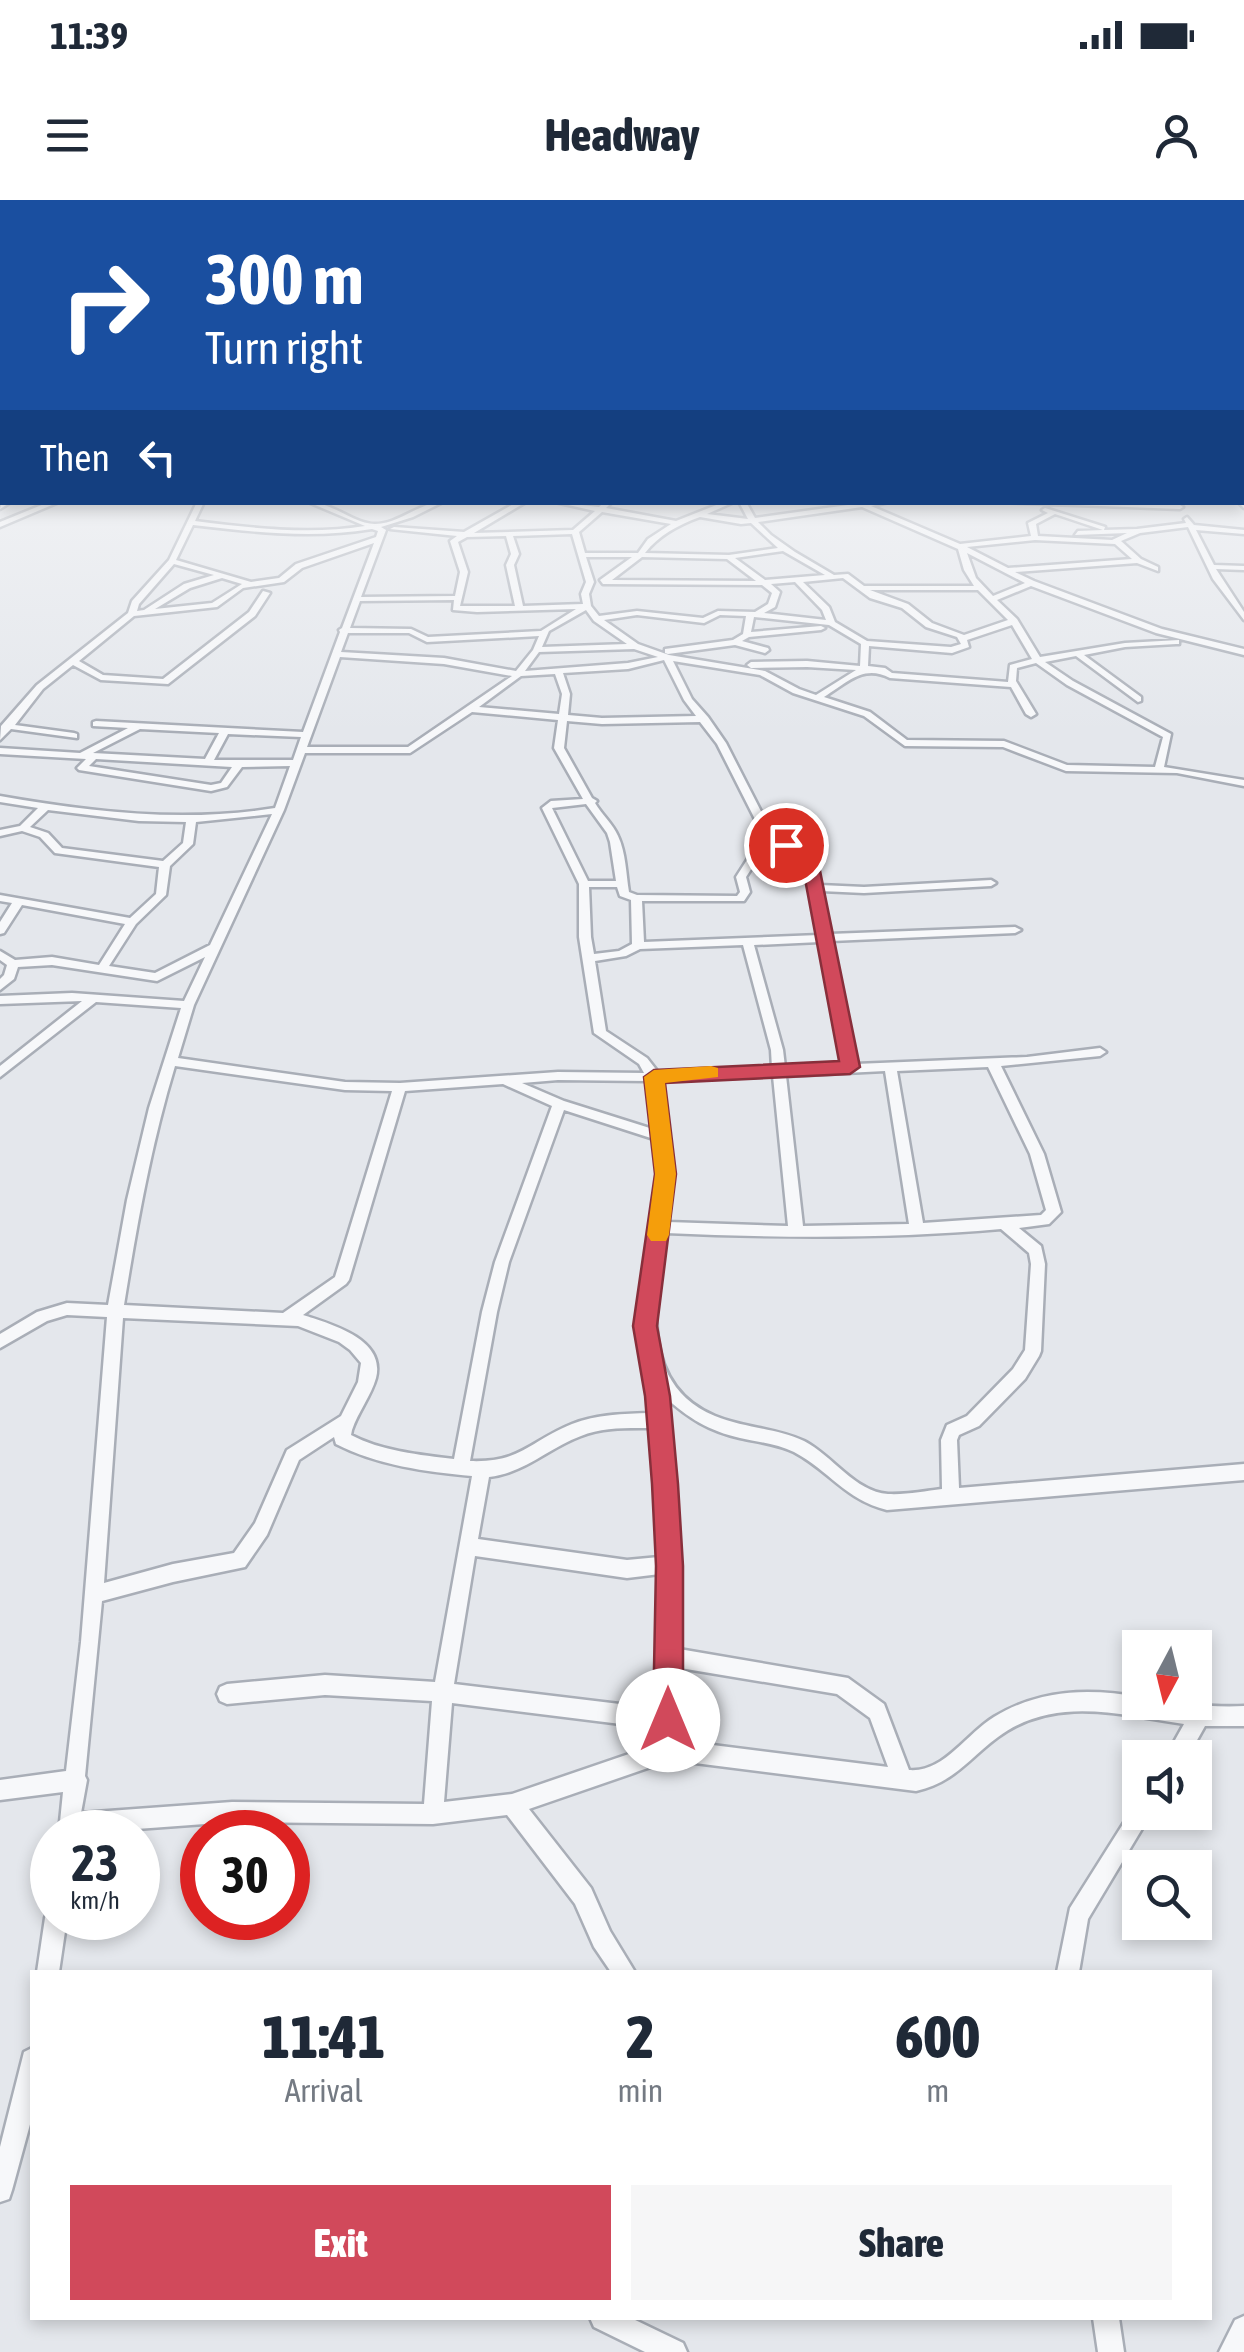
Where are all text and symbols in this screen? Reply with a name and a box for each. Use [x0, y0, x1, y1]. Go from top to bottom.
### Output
text: 11:39 [50, 14, 128, 57]
icon: menu [40, 108, 95, 163]
icon: person [1149, 108, 1204, 163]
text: Headway [545, 109, 699, 161]
text: 300 m [205, 239, 364, 319]
icon: right [40, 240, 170, 370]
text: Turn right [205, 322, 363, 374]
icon: left [130, 430, 185, 485]
text: Then [40, 436, 110, 479]
pin [744, 803, 829, 888]
icon: arrive [759, 818, 814, 873]
north arrow [1122, 1630, 1212, 1720]
map controls [1122, 1630, 1212, 1940]
position arrow [616, 1668, 720, 1772]
button: sound [1122, 1740, 1212, 1830]
speed limit sign: 30 [180, 1810, 310, 1940]
text: 23 [71, 1834, 118, 1892]
button: search [1122, 1850, 1212, 1940]
text: km/h [70, 1886, 120, 1914]
text: 11:41 [262, 2002, 385, 2071]
text: 2 [626, 2002, 655, 2071]
text: 600 [895, 2002, 980, 2071]
text: Arrival [285, 2072, 363, 2109]
text: min [617, 2072, 663, 2109]
text: m [926, 2072, 949, 2109]
button: Exit [70, 2185, 611, 2300]
button: Share [631, 2185, 1172, 2300]

